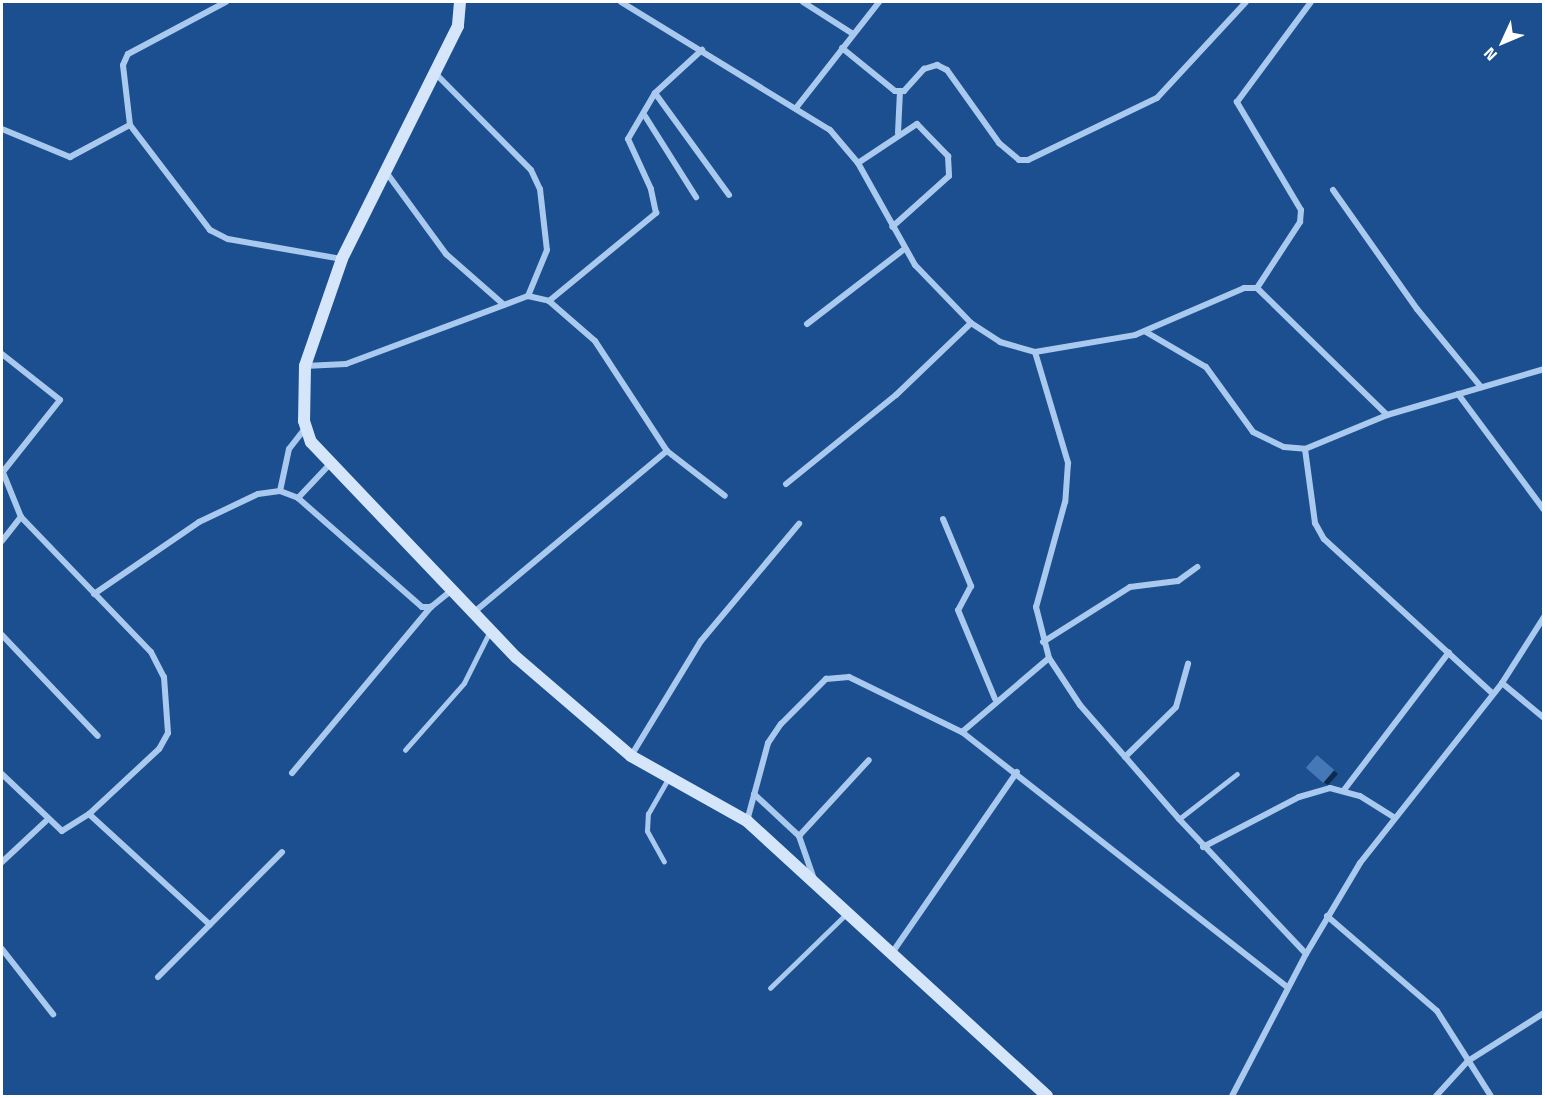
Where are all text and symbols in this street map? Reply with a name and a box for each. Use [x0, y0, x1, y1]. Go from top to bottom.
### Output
north arrow [1473, 12, 1533, 72]
text: N [1478, 42, 1503, 67]

